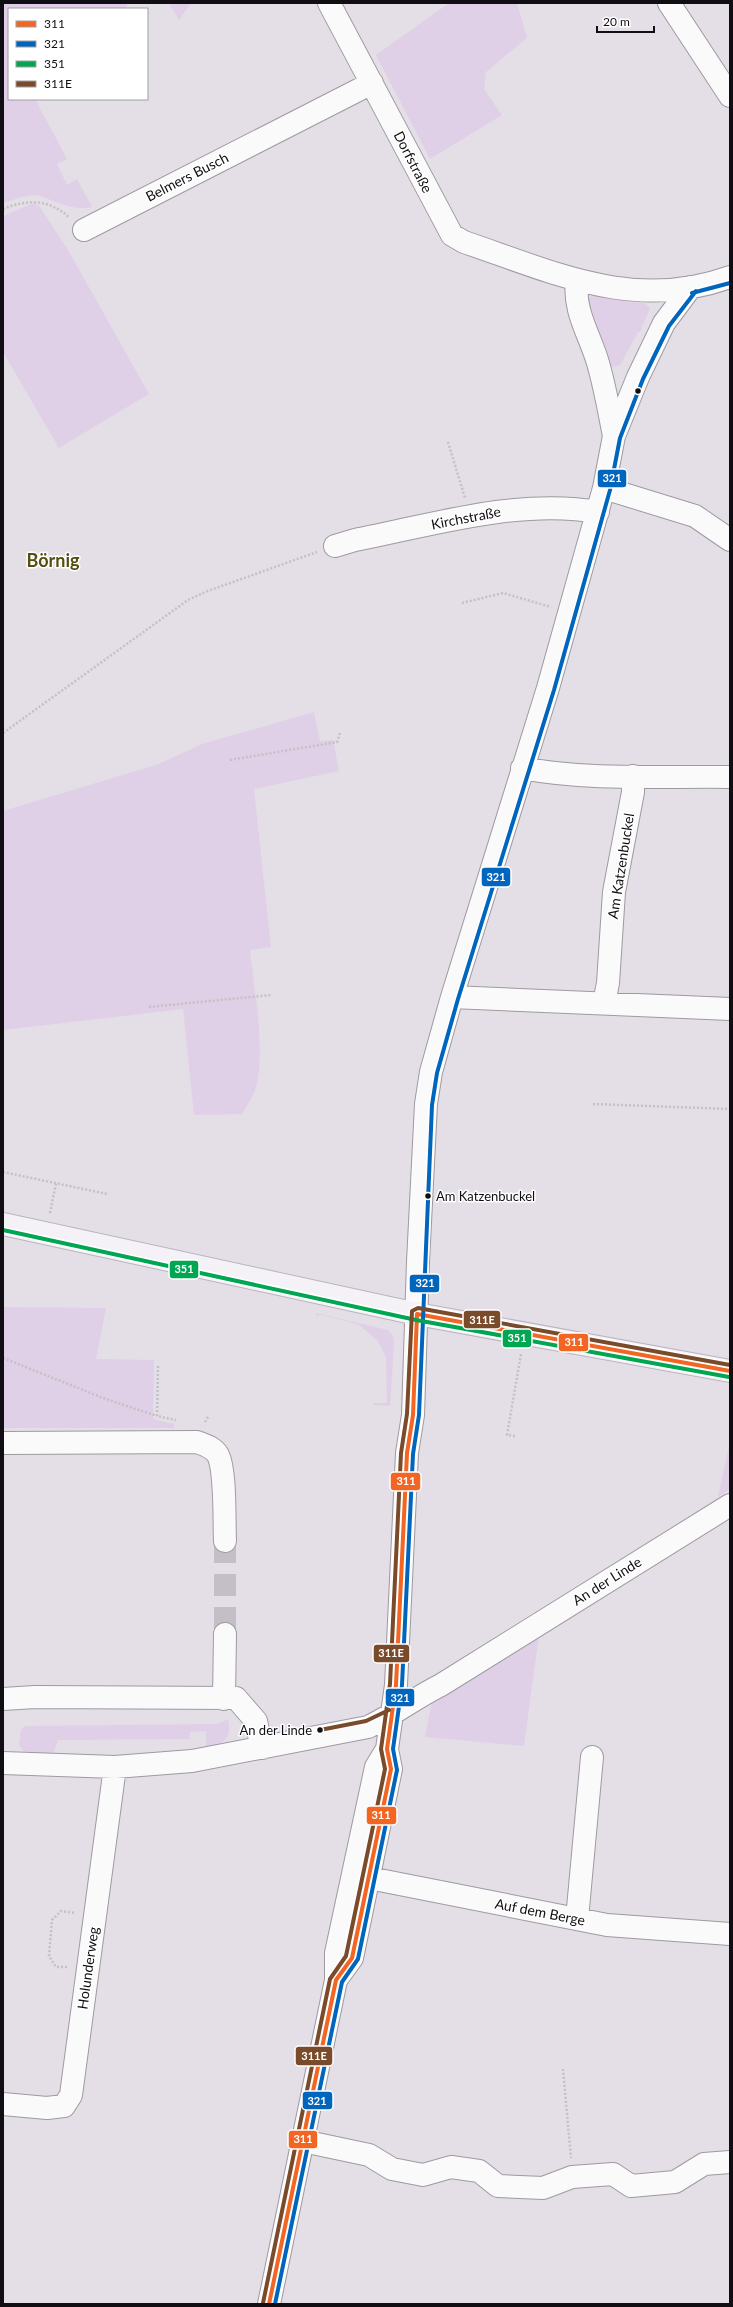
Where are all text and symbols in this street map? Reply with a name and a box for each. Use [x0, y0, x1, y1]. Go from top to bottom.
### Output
legend [8, 8, 148, 100]
scale bar [597, 8, 654, 34]
text: 20 m [603, 14, 630, 29]
text: 311 [44, 16, 65, 31]
text: 321 [44, 36, 65, 51]
text: 351 [44, 56, 65, 71]
text: 311E [44, 76, 72, 91]
street label: Dorfstraße [391, 128, 436, 195]
street label: Belmers Busch [143, 148, 231, 205]
unlabelled marker [633, 386, 643, 396]
line badge: 321 [597, 469, 627, 488]
text: 321 [602, 471, 622, 484]
street label: Kirchstraße [430, 502, 502, 533]
district label: Börnig [26, 549, 80, 571]
street label: Am Katzenbuckel [604, 812, 637, 920]
line badge: 321 [481, 867, 511, 887]
text: 321 [486, 870, 506, 883]
place label: Am Katzenbuckel [436, 1188, 535, 1204]
marker: Am Katzenbuckel [423, 1191, 433, 1201]
line badge: 351 [169, 1260, 199, 1279]
text: 351 [174, 1262, 194, 1275]
line badge: 321 [409, 1274, 440, 1293]
text: 321 [415, 1276, 435, 1289]
line badge: 311E [463, 1310, 501, 1329]
text: 311E [469, 1313, 495, 1326]
line badge: 351 [502, 1329, 532, 1348]
text: 351 [507, 1331, 527, 1344]
line badge: 311 [558, 1333, 589, 1352]
text: 311 [564, 1335, 584, 1348]
line badge: 311 [390, 1472, 421, 1491]
text: 311 [396, 1474, 416, 1487]
street label: An der Linde [569, 1553, 644, 1608]
line badge: 311E [373, 1644, 410, 1663]
text: 311E [378, 1646, 404, 1659]
line badge: 321 [385, 1688, 415, 1707]
text: 321 [390, 1691, 410, 1704]
place label: An der Linde [240, 1722, 312, 1738]
marker: An der Linde [315, 1725, 325, 1735]
line badge: 311 [366, 1806, 397, 1825]
text: 311 [371, 1808, 391, 1821]
street label: Auf dem Berge [494, 1894, 587, 1929]
street label: Holunderweg [73, 1926, 102, 2010]
line badge: 311E [295, 2046, 333, 2066]
text: 311E [301, 2049, 327, 2062]
line badge: 321 [302, 2091, 333, 2110]
text: 321 [307, 2094, 327, 2107]
line badge: 311 [288, 2130, 318, 2149]
text: 311 [293, 2132, 313, 2145]

